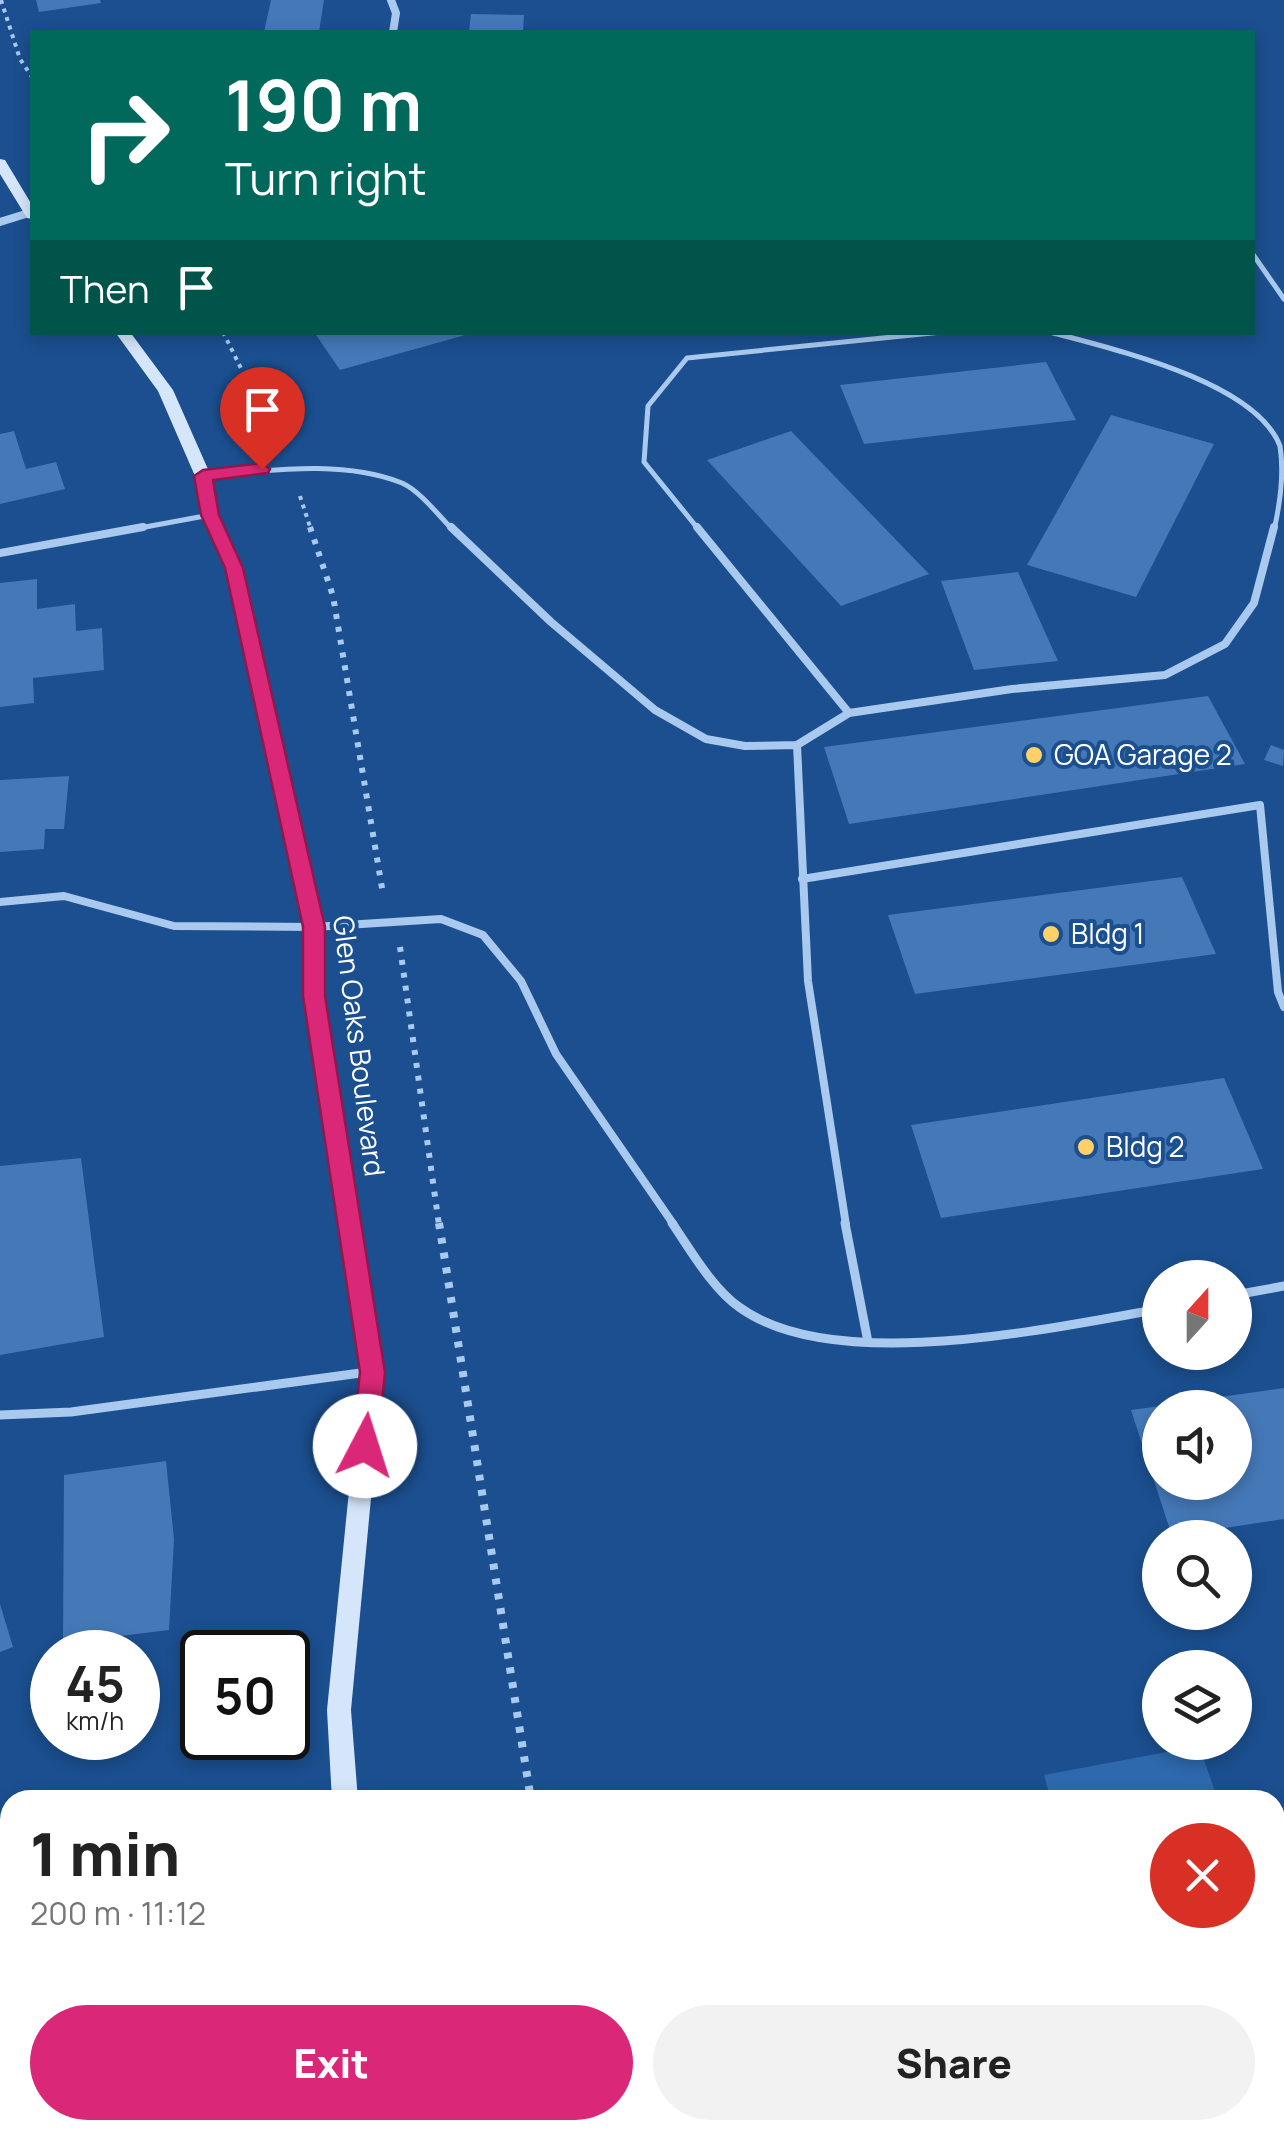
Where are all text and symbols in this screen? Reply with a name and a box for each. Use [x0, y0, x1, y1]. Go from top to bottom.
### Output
text: 190 m [225, 56, 422, 152]
icon: right [60, 70, 190, 200]
text: Turn right [225, 147, 426, 209]
icon: arrive [169, 260, 224, 315]
text: Then [60, 262, 149, 314]
pin [220, 367, 305, 470]
icon: arrive [235, 382, 290, 437]
place label: GOA Garage 2 [1054, 735, 1232, 773]
marker: GOA Garage 2 [1023, 744, 1045, 766]
street label: Glen Oaks Boulevard [325, 913, 395, 1178]
place label: Bldg 1 [1071, 914, 1144, 952]
marker: Bldg 1 [1040, 923, 1062, 945]
place label: Bldg 2 [1106, 1127, 1184, 1165]
marker: Bldg 2 [1075, 1136, 1097, 1158]
north arrow [1142, 1260, 1252, 1370]
map controls [1142, 1260, 1252, 1760]
button: sound [1142, 1390, 1252, 1500]
position arrow [313, 1394, 417, 1498]
button: search [1142, 1520, 1252, 1630]
speed limit sign: 50 [180, 1630, 310, 1760]
text: 45 [65, 1649, 125, 1717]
button: layers [1142, 1650, 1252, 1760]
text: km/h [66, 1703, 124, 1738]
text: 1 min [30, 1812, 180, 1894]
button: close [1150, 1823, 1255, 1928]
text: 200 m · 11:12 [30, 1891, 206, 1935]
button: Exit [30, 2005, 633, 2120]
button: Share [653, 2005, 1255, 2120]

